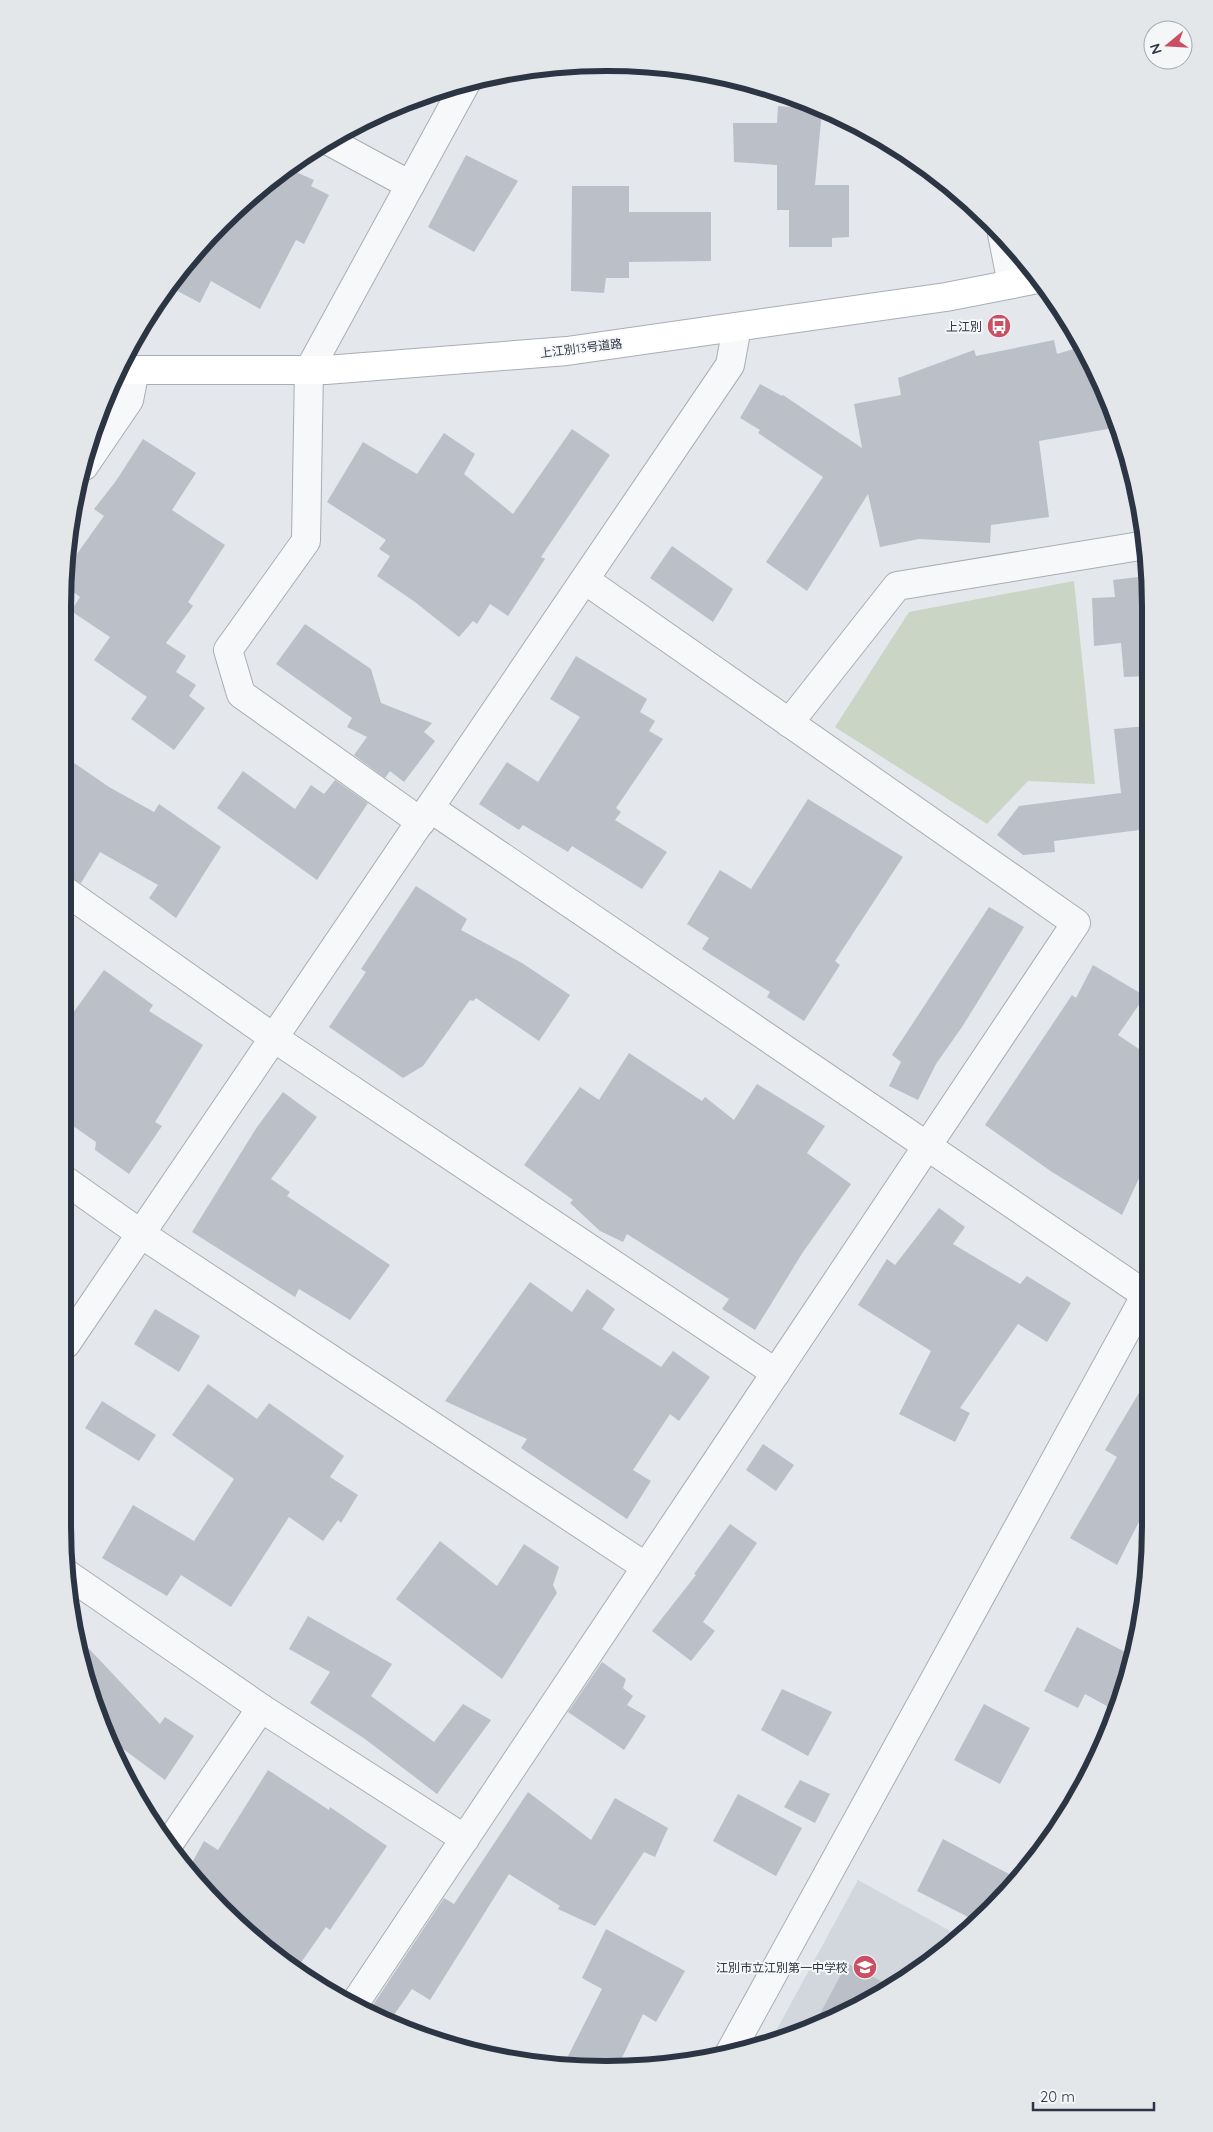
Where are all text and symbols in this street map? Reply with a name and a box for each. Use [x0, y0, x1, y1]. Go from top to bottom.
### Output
north arrow [1143, 20, 1193, 70]
text: N [1145, 41, 1166, 57]
bus stop icon: 上江別 [986, 313, 1012, 339]
place label: 上江別 [946, 319, 982, 334]
street label: 上江別13号道路 [539, 336, 623, 360]
school or university icon: 江別市立江別第一中学校 [852, 1954, 878, 1980]
place label: 江別市立江別第一中学校 [716, 1960, 848, 1975]
scale bar [1033, 2080, 1154, 2112]
text: 20 m [1040, 2087, 1075, 2106]

